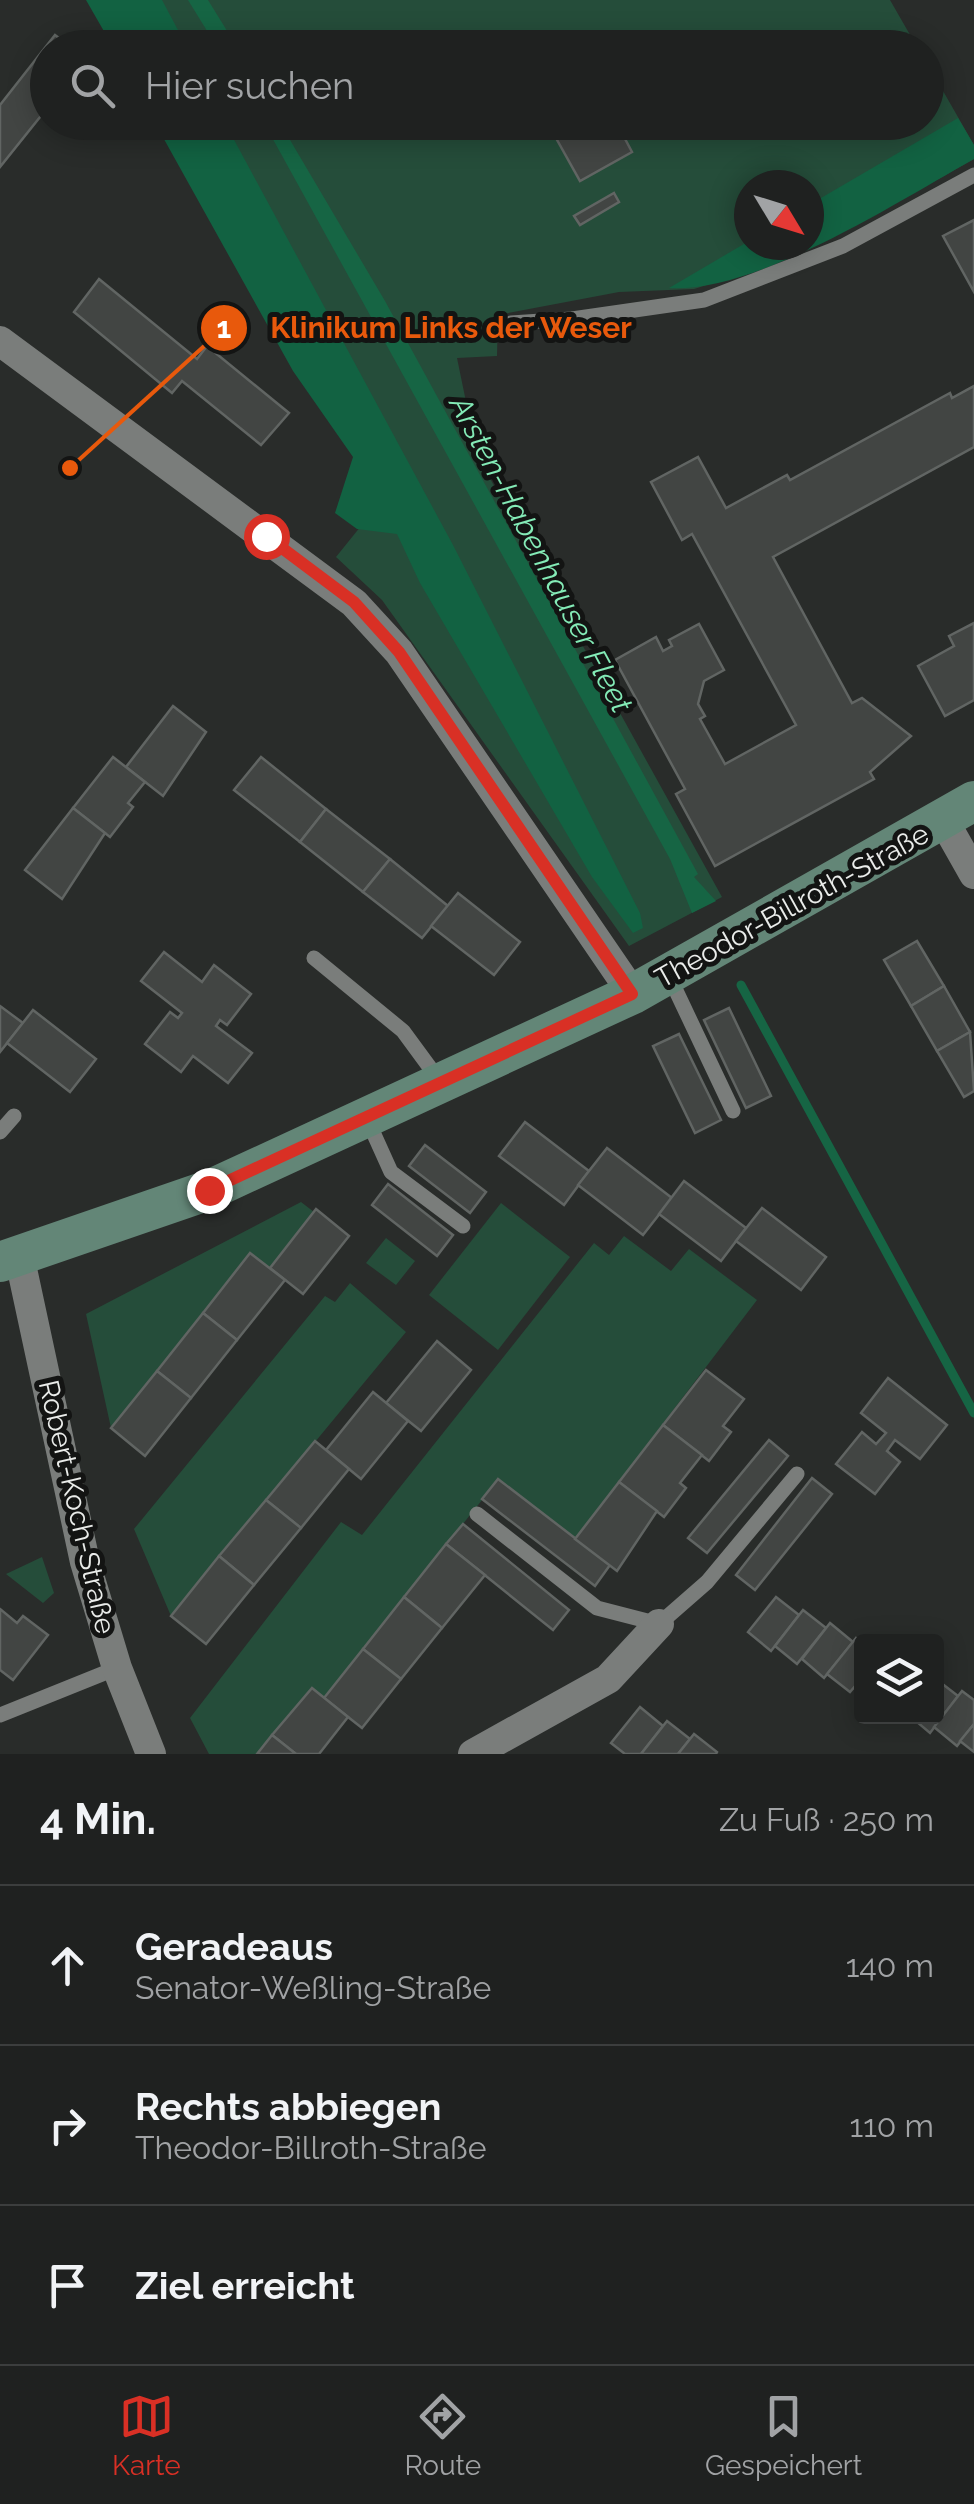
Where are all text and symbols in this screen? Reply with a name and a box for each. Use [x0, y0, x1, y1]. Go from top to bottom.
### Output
search box [30, 30, 944, 140]
icon: search [65, 58, 120, 113]
text: Hier suchen [145, 63, 354, 108]
north arrow [734, 170, 824, 260]
callout: Klinikum Links der Weser [199, 298, 652, 358]
text: 1 [217, 310, 232, 345]
text: Klinikum Links der Weser [270, 310, 632, 345]
water label: Arsten-Habenhauser Fleet [442, 388, 640, 719]
route start [244, 514, 290, 560]
street label: Theodor-Billroth-Straße [650, 817, 934, 995]
route end [187, 1168, 233, 1214]
street label: Robert-Koch-Straße [32, 1377, 122, 1637]
map controls [854, 1634, 944, 1724]
button: layers [854, 1634, 944, 1724]
text: 4 Min. [40, 1795, 156, 1844]
text: Zu Fuß · 250 m [719, 1801, 934, 1838]
text: Geradeaus [135, 1924, 333, 1969]
icon: ahead [40, 1938, 95, 1993]
text: 140 m [846, 1947, 934, 1984]
text: Senator-Weßling-Straße [135, 1969, 491, 2006]
text: Rechts abbiegen [135, 2084, 441, 2129]
icon: right [40, 2098, 95, 2153]
text: 110 m [849, 2107, 934, 2144]
text: Theodor-Billroth-Straße [135, 2129, 486, 2166]
icon: arrive [40, 2258, 95, 2313]
text: Ziel erreicht [135, 2263, 355, 2308]
tab: Karte [112, 2389, 181, 2482]
tab: Route [404, 2389, 481, 2482]
tab: Gespeichert [705, 2389, 862, 2482]

